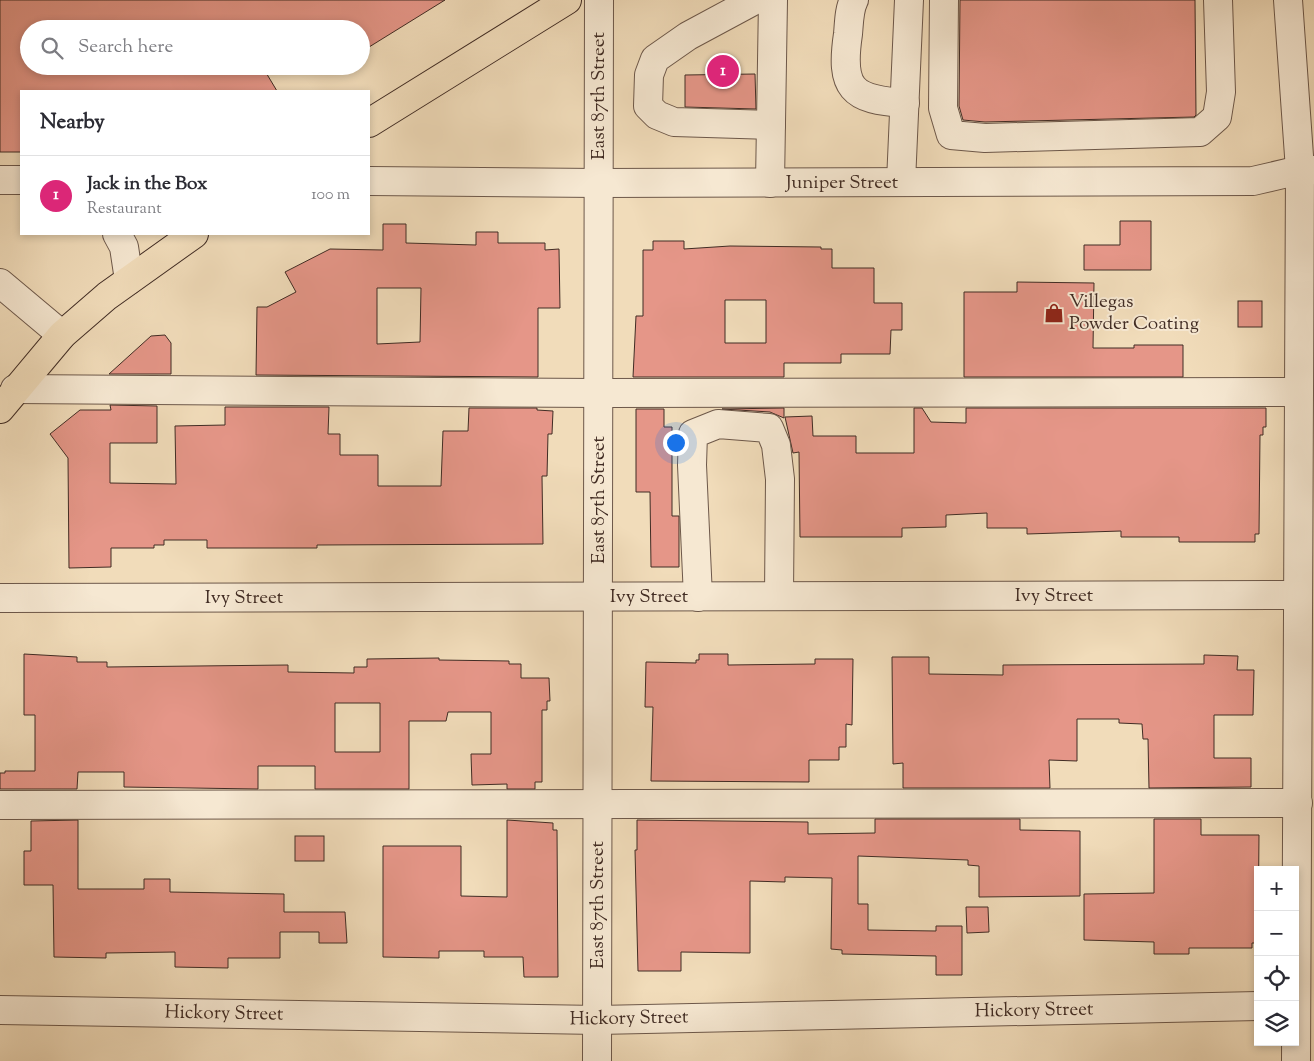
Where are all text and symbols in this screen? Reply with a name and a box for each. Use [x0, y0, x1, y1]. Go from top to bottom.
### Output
search box [20, 20, 370, 75]
street label: East 87th Street [586, 31, 613, 160]
icon: search [38, 34, 66, 62]
text: Search here [78, 34, 173, 61]
pin: 1 [707, 52, 739, 90]
text: Nearby [40, 108, 105, 138]
street label: Juniper Street [785, 170, 899, 197]
text: Jack in the Box [87, 171, 208, 198]
text: 1 [53, 184, 59, 207]
text: 100 m [311, 184, 350, 207]
text: Restaurant [87, 198, 162, 221]
place label: Villegas Powder Coating [1069, 289, 1199, 338]
shop icon: Villegas Powder Coating [1043, 302, 1065, 324]
your location [663, 430, 689, 456]
street label: East 87th Street [586, 435, 613, 564]
street label: Ivy Street [1015, 583, 1094, 610]
street label: Ivy Street [610, 584, 689, 611]
street label: Ivy Street [205, 585, 284, 612]
street label: East 87th Street [585, 840, 612, 969]
map controls [1254, 866, 1299, 1046]
button: + [1254, 866, 1299, 911]
button: − [1254, 911, 1299, 956]
button: locate [1254, 956, 1299, 1001]
street label: Hickory Street [974, 996, 1094, 1026]
street label: Hickory Street [164, 999, 284, 1029]
button: layers [1254, 1001, 1299, 1046]
street label: Hickory Street [569, 1004, 689, 1034]

